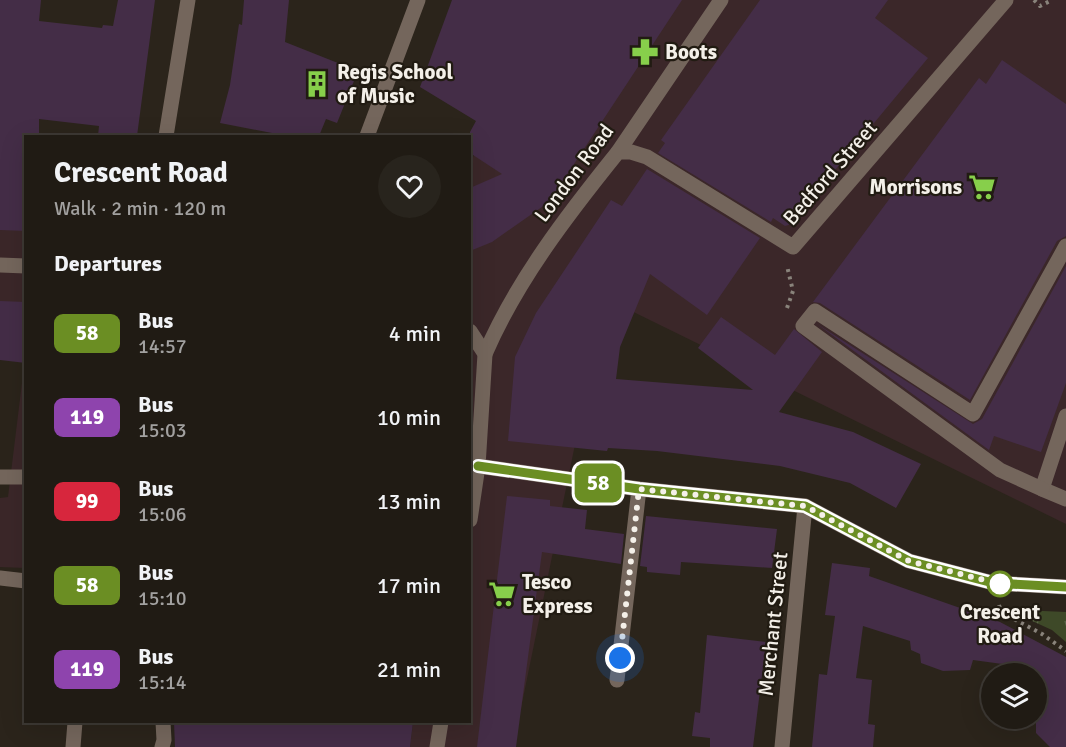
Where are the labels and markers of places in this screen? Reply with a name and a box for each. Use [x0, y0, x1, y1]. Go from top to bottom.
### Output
pharmacy icon: Boots [630, 37, 660, 67]
place label: Boots [665, 39, 717, 65]
place label: Regis School of Music [337, 59, 453, 109]
building icon: Regis School of Music [302, 69, 332, 99]
supermarket icon: Morrisons [967, 172, 997, 202]
place label: Morrisons [869, 174, 962, 200]
place label: Tesco Express [522, 569, 593, 619]
marker: Crescent Road [987, 571, 1013, 597]
supermarket icon: Tesco Express [487, 579, 517, 609]
place label: Crescent Road [960, 599, 1040, 649]

